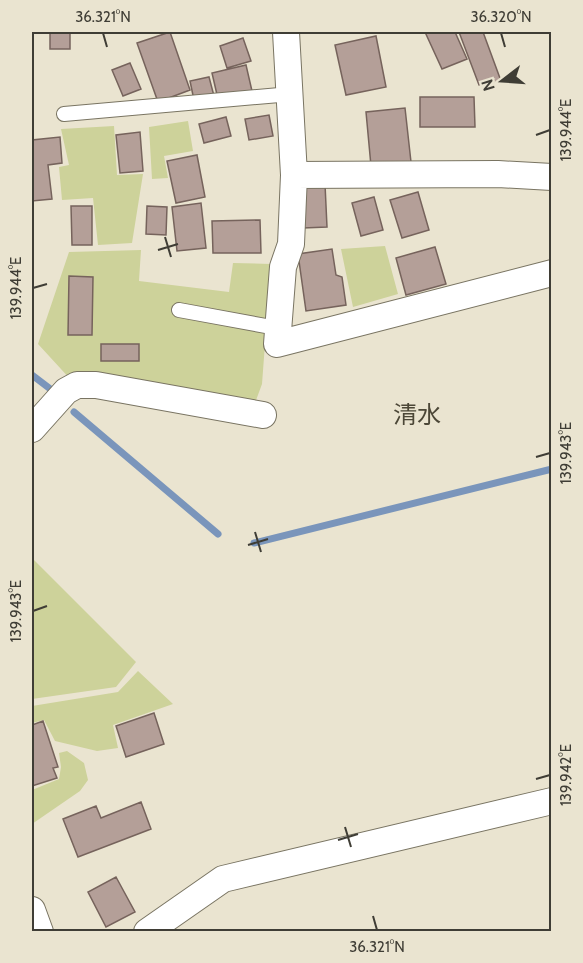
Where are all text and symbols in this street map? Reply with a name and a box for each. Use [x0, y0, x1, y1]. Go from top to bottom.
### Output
text: 36.321°N [75, 8, 131, 26]
text: 36.320°N [470, 8, 532, 26]
north arrow [472, 51, 532, 111]
text: N [477, 77, 499, 93]
text: 139.944°E [557, 99, 575, 161]
text: 139.944°E [7, 257, 25, 319]
district label: 清水 [393, 400, 441, 429]
text: 139.943°E [557, 422, 575, 484]
text: 139.943°E [7, 580, 25, 642]
text: 139.942°E [557, 744, 575, 806]
text: 36.321°N [349, 938, 405, 956]

